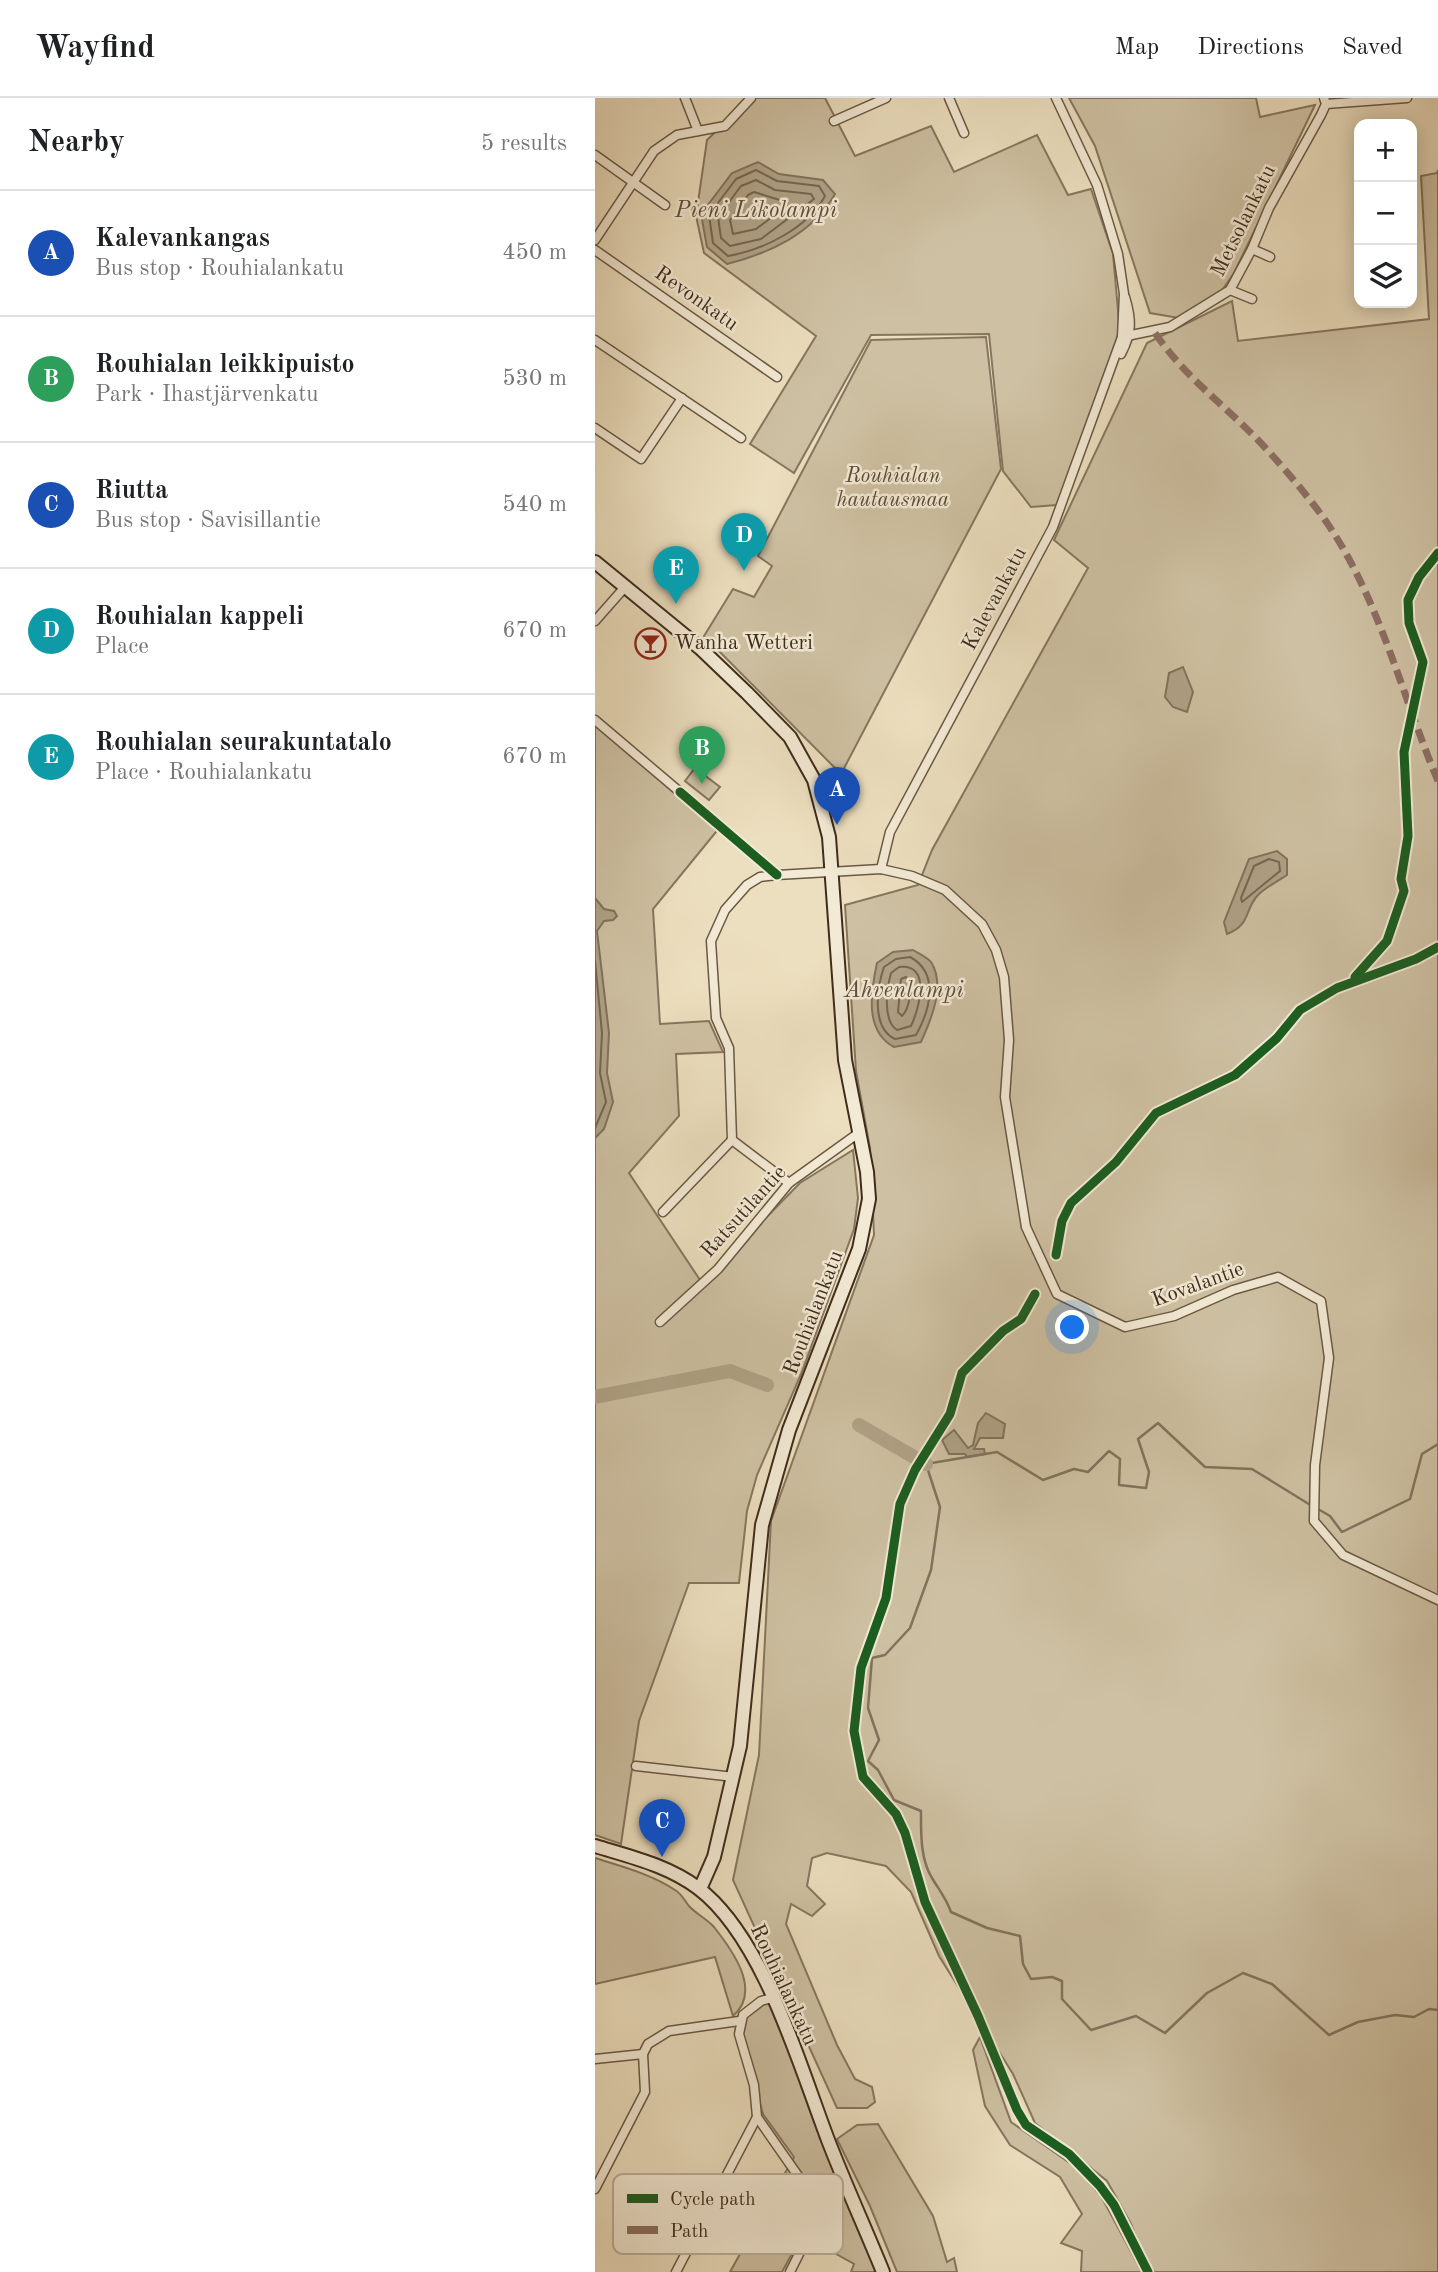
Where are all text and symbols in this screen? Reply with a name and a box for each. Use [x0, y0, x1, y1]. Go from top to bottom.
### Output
text: Wayfind [35, 32, 155, 65]
text: Map [1115, 36, 1159, 60]
text: Directions [1197, 36, 1304, 60]
text: Saved [1342, 36, 1403, 60]
map controls [1354, 119, 1417, 308]
button: + [1354, 119, 1417, 182]
text: Nearby [28, 128, 125, 158]
text: 5 results [481, 132, 567, 155]
street label: Metsolankatu [1208, 162, 1280, 280]
button: − [1354, 182, 1417, 245]
water label: Pieni Likolampi [674, 199, 837, 223]
text: Kalevankangas [95, 226, 270, 252]
text: A [42, 241, 60, 264]
text: 450 m [502, 241, 567, 264]
button: layers [1354, 245, 1417, 308]
text: Bus stop · Rouhialankatu [95, 257, 344, 280]
street label: Revonkatu [650, 263, 742, 335]
text: Rouhialan leikkipuisto [95, 352, 354, 378]
text: B [43, 367, 59, 390]
text: 530 m [502, 367, 567, 390]
text: Park · Ihastjärvenkatu [95, 383, 319, 406]
park label: Rouhialan hautausmaa [837, 466, 949, 511]
text: Riutta [95, 478, 168, 504]
text: C [43, 493, 59, 516]
text: 540 m [502, 493, 567, 516]
text: Bus stop · Savisillantie [95, 509, 321, 532]
pin: D [721, 513, 767, 571]
street label: Kalevankatu [959, 544, 1031, 654]
pin: E [653, 546, 699, 604]
text: Rouhialan kappeli [95, 604, 304, 630]
text: D [42, 619, 60, 642]
text: 670 m [502, 619, 567, 642]
bar icon: Wanha Wetteri [634, 626, 668, 660]
place label: Wanha Wetteri [674, 633, 813, 654]
text: Place [95, 635, 149, 658]
pin: B [679, 726, 725, 784]
text: Rouhialan seurakuntatalo [95, 730, 392, 756]
text: E [43, 745, 59, 768]
text: 670 m [502, 745, 567, 768]
text: Place · Rouhialankatu [95, 761, 312, 784]
pin: A [814, 767, 860, 825]
water label: Ahvenlampi [842, 979, 964, 1003]
street label: Ratsutilantie [697, 1162, 791, 1262]
street label: Rouhialankatu [781, 1248, 847, 1378]
street label: Kovalantie [1149, 1259, 1247, 1311]
your location [1055, 1310, 1089, 1344]
pin: C [639, 1799, 685, 1857]
street label: Rouhialankatu [746, 1921, 820, 2049]
legend [613, 2174, 843, 2254]
text: Cycle path [670, 2191, 756, 2210]
text: Path [670, 2223, 708, 2242]

